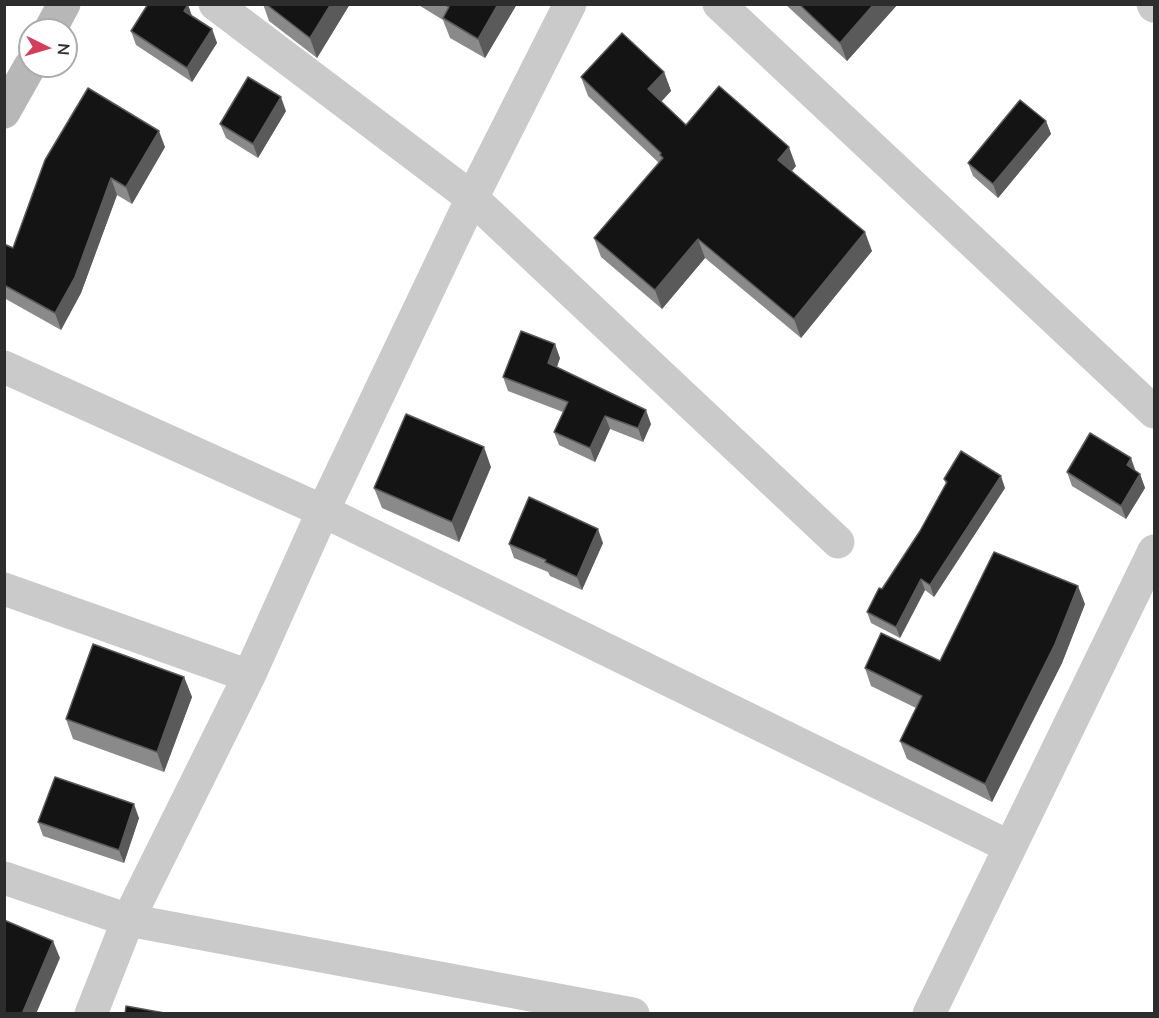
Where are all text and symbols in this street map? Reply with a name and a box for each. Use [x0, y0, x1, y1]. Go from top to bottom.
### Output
north arrow [18, 18, 78, 78]
text: N [53, 42, 74, 56]

